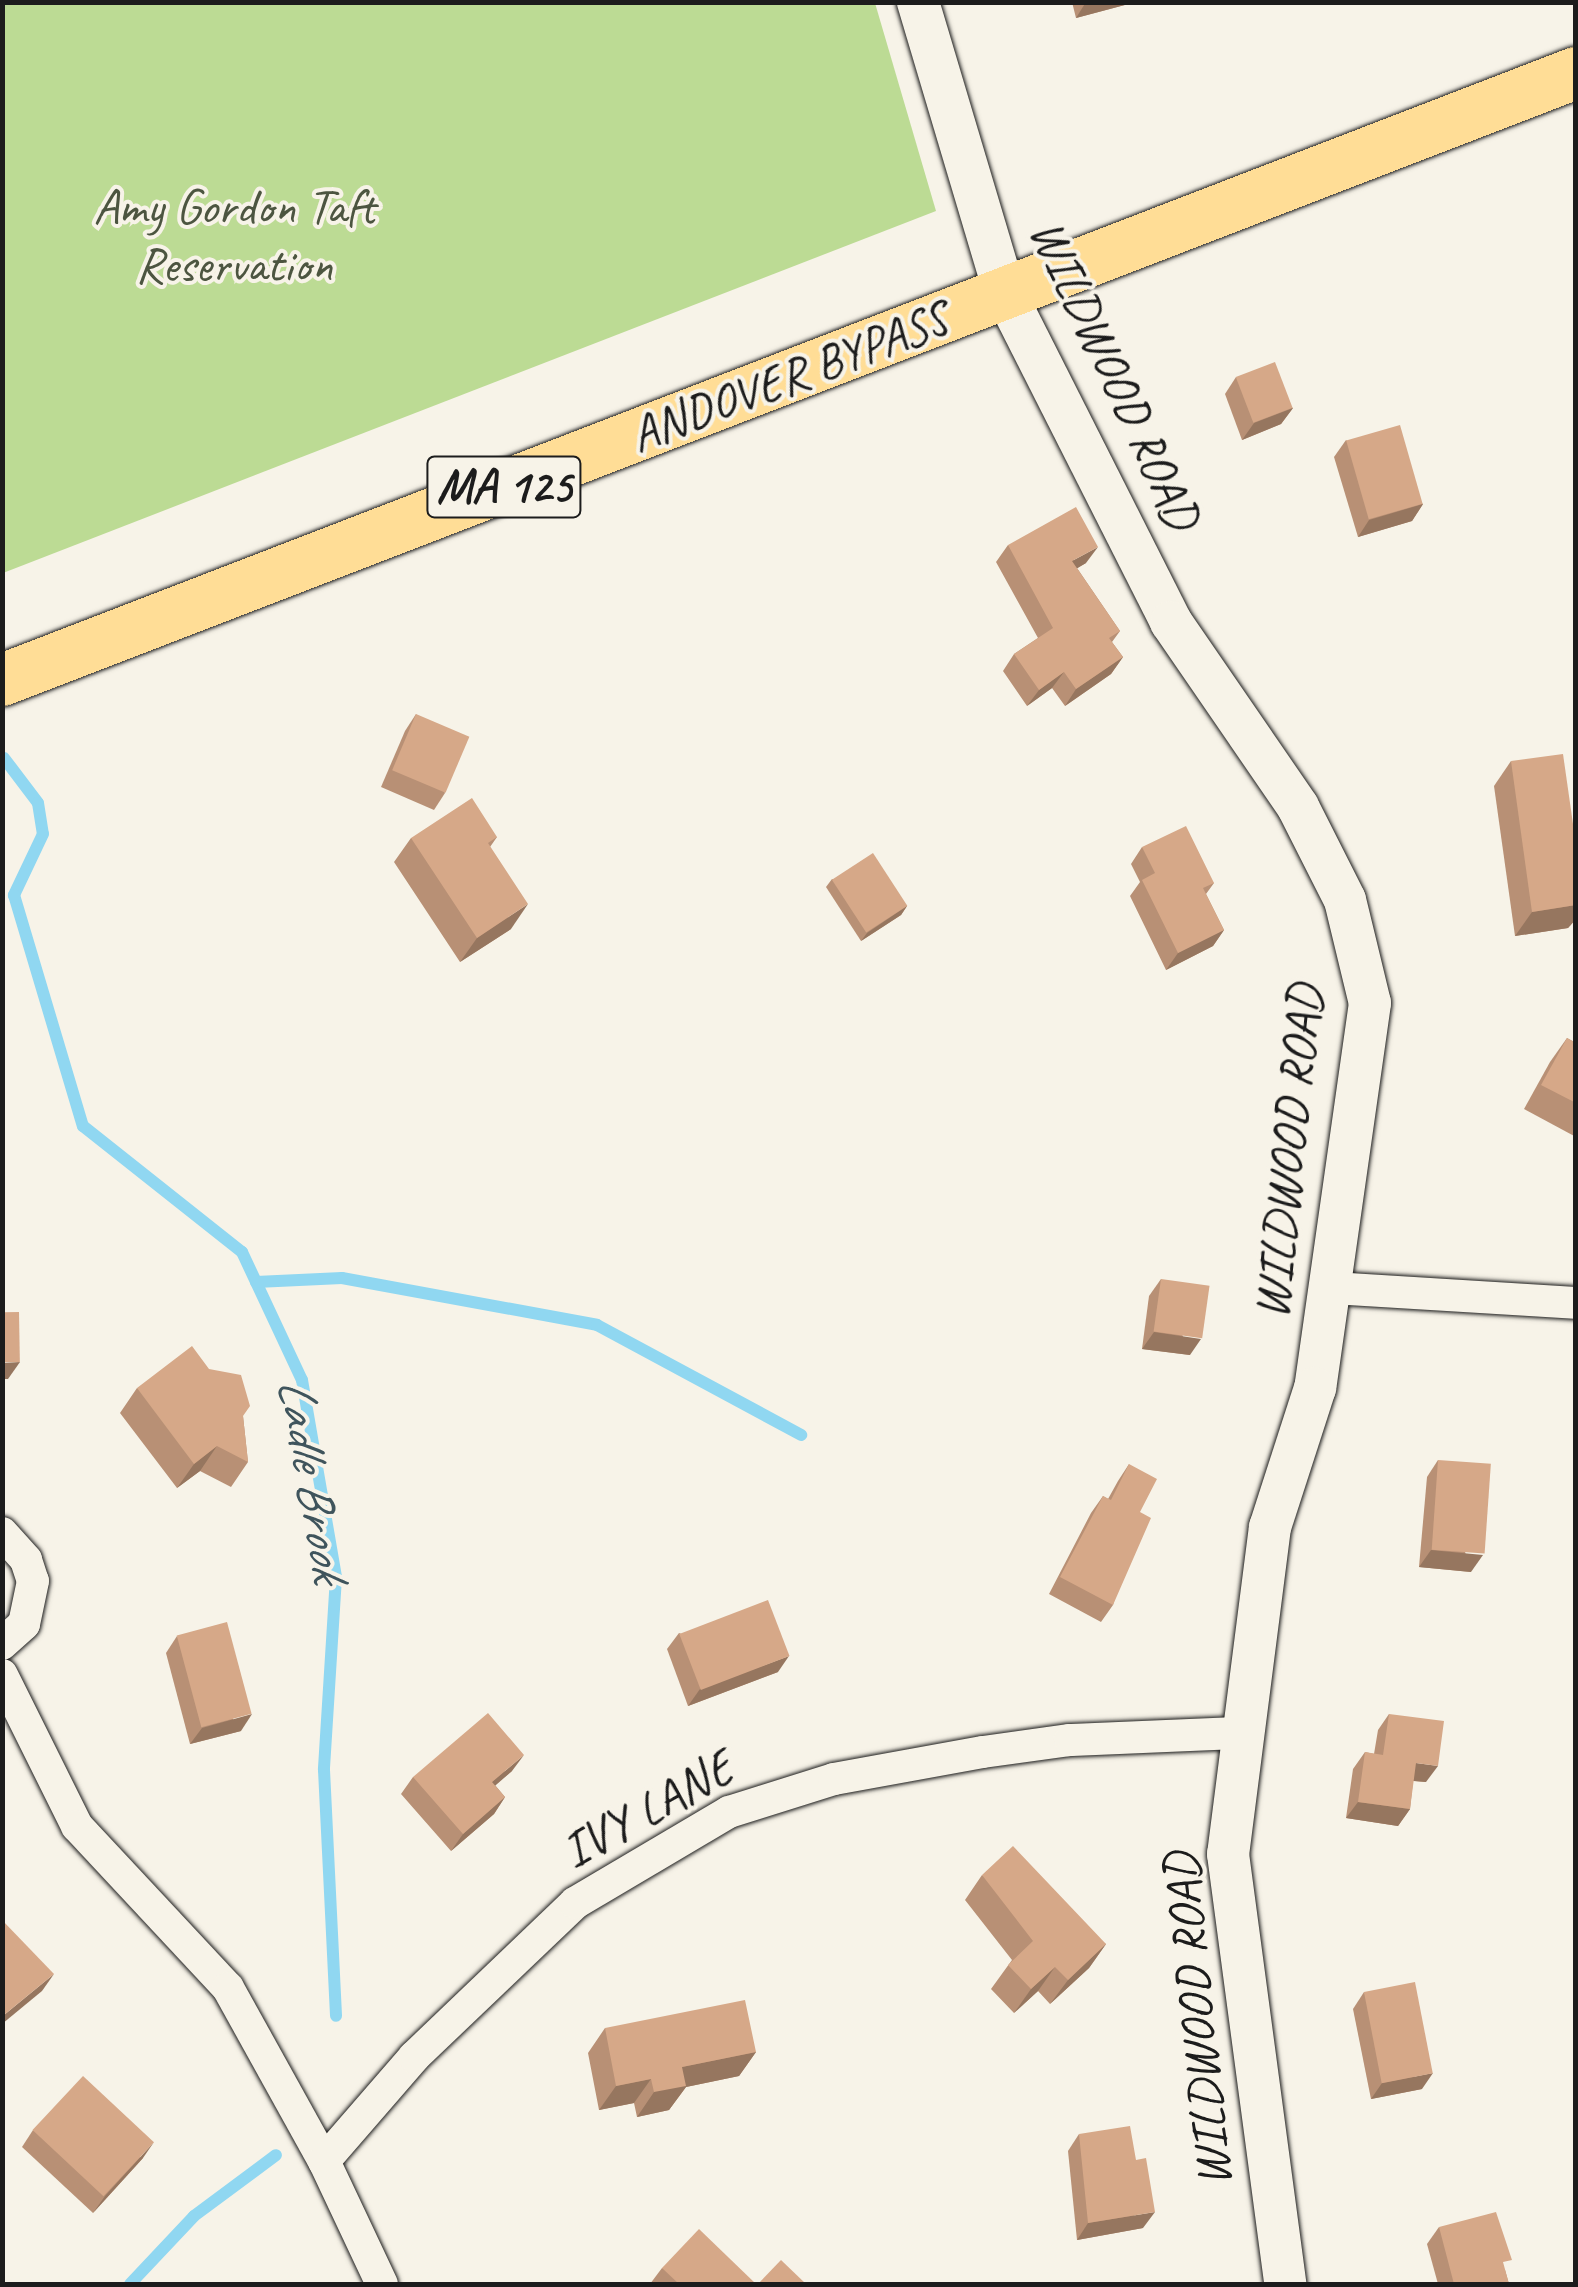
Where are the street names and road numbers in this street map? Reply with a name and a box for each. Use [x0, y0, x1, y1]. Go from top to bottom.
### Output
street label: WILDWOOD ROAD [1017, 208, 1213, 540]
street label: ANDOVER BYPASS [621, 289, 957, 465]
road number: MA 125 [424, 444, 584, 530]
street label: WILDWOOD ROAD [1241, 981, 1335, 1323]
street label: IVY LANE [552, 1738, 742, 1880]
street label: WILDWOOD ROAD [1150, 1849, 1244, 2191]

